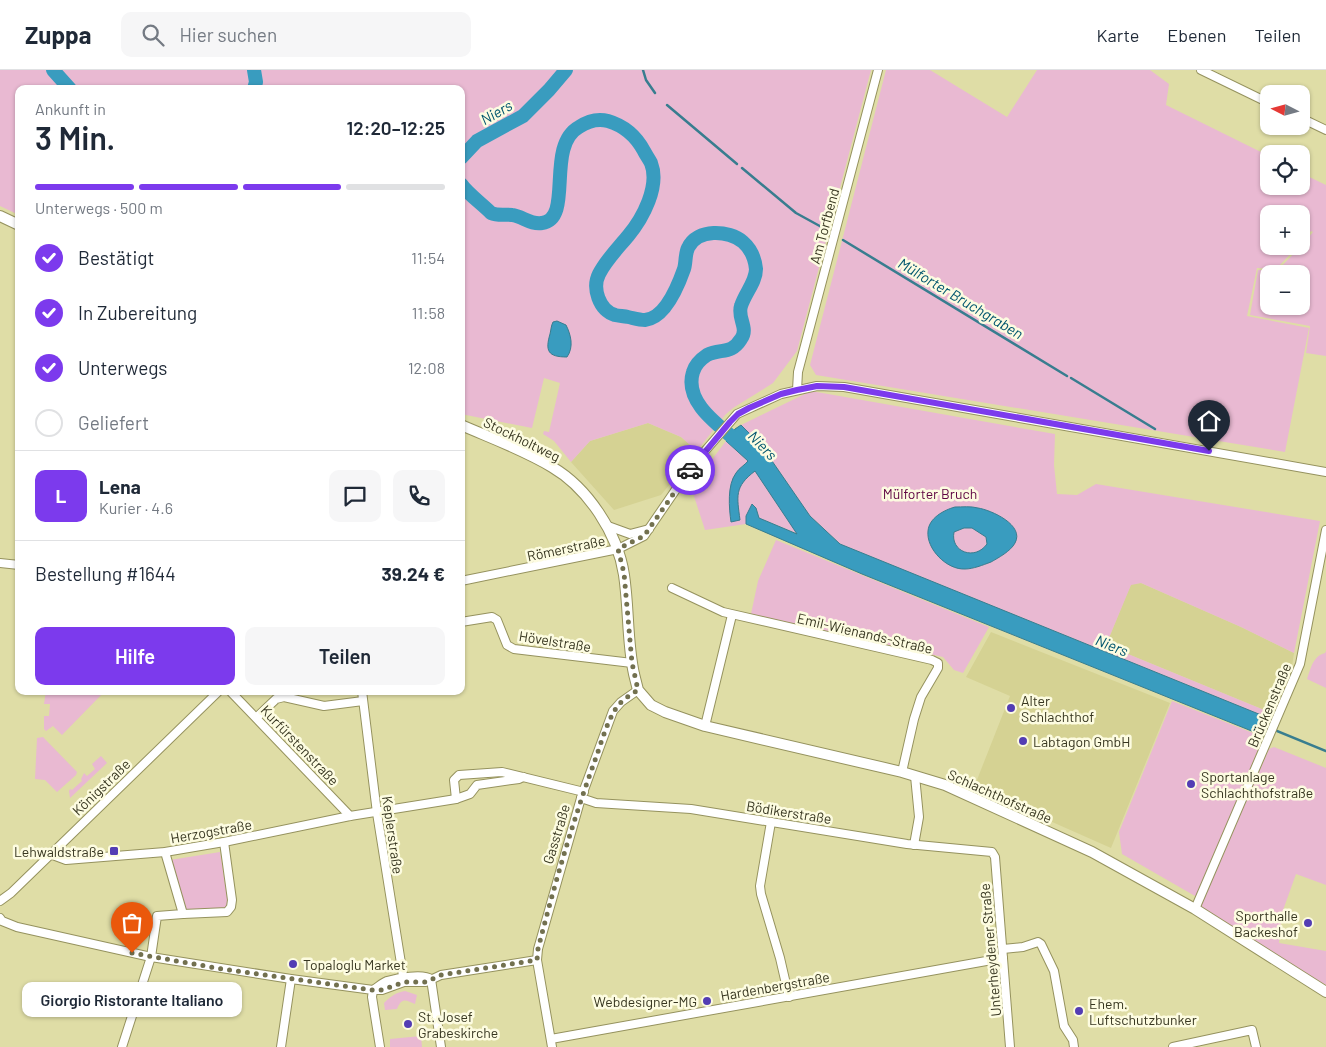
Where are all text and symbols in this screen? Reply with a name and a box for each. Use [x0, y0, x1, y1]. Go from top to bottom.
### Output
search box [121, 12, 471, 57]
text: Zuppa [25, 20, 91, 49]
icon: search [139, 21, 167, 49]
text: Hier suchen [179, 23, 277, 46]
text: Karte [1096, 24, 1139, 46]
text: Ebenen [1167, 24, 1226, 46]
text: Teilen [1254, 24, 1301, 46]
north arrow [1260, 85, 1310, 135]
map controls [1260, 85, 1310, 315]
water label: Niers [477, 96, 515, 128]
text: Ankunft in [35, 99, 106, 118]
text: 12:20–12:25 [346, 116, 445, 139]
text: 3 Min. [35, 118, 115, 156]
button: locate [1260, 145, 1310, 195]
street label: Am Torfbend [806, 186, 842, 266]
text: Unterwegs · 500 m [35, 198, 163, 217]
button: + [1260, 205, 1310, 255]
icon: check [35, 244, 63, 272]
text: Bestätigt [78, 246, 154, 269]
text: 11:54 [411, 248, 445, 267]
water label: Mülforter Bruchgraben [895, 254, 1027, 342]
button: − [1260, 265, 1310, 315]
icon: check [35, 299, 63, 327]
text: In Zubereitung [78, 301, 197, 324]
text: 11:58 [412, 303, 445, 322]
icon: check [35, 354, 63, 382]
text: Unterwegs [78, 356, 167, 379]
text: 12:08 [408, 358, 445, 377]
pin [1188, 400, 1230, 451]
icon: home [1195, 407, 1223, 435]
text: Geliefert [78, 411, 149, 434]
street label: Stockholtweg [481, 413, 563, 465]
water label: Niers [745, 427, 781, 463]
courier [665, 445, 715, 495]
icon: car [676, 456, 704, 484]
button: chat [329, 470, 381, 522]
button: phone [393, 470, 445, 522]
text: Lena [99, 475, 141, 498]
text: L [56, 484, 66, 507]
park label: Mülforter Bruch [883, 485, 977, 502]
text: Kurier · 4.6 [99, 498, 173, 517]
street label: Römerstraße [525, 531, 607, 565]
text: Bestellung #1644 [35, 562, 176, 585]
text: 39.24 € [382, 562, 445, 585]
street label: Emil-Wienands-Straße [796, 609, 934, 657]
button: Hilfe [35, 627, 235, 685]
button: Teilen [245, 627, 445, 685]
street label: Hövelstraße [518, 627, 592, 655]
water label: Niers [1093, 630, 1131, 660]
street label: Brückenstraße [1244, 660, 1294, 750]
place label: Alter Schlachthof [1021, 692, 1094, 725]
street label: Kurfürstenstraße [257, 701, 343, 789]
marker: Alter Schlachthof [1005, 702, 1017, 714]
place label: Labtagon GmbH [1033, 733, 1130, 750]
marker: Labtagon GmbH [1017, 735, 1029, 747]
street label: Königstraße [69, 755, 133, 819]
street label: Schlachthofstraße [945, 765, 1055, 827]
place label: Sportanlage Schlachthofstraße [1201, 768, 1313, 801]
marker: Sportanlage Schlachthofstraße [1185, 778, 1197, 790]
street label: Keplerstraße [379, 795, 407, 875]
street label: Bödikerstraße [745, 797, 833, 827]
street label: Gasstraße [539, 802, 573, 866]
street label: Herzogstraße [169, 815, 253, 847]
place label: Lehwaldstraße [14, 843, 104, 860]
marker: Lehwaldstraße [108, 845, 120, 857]
street label: Unterheydener Straße [976, 883, 1004, 1017]
pin [111, 902, 153, 953]
place label: Sporthalle Backeshof [1234, 907, 1298, 940]
icon: bag [118, 909, 146, 937]
marker: Sporthalle Backeshof [1302, 917, 1314, 929]
place label: Topaloglu Market [303, 956, 406, 973]
marker: Topaloglu Market [287, 958, 299, 970]
street label: Hardenbergstraße [719, 968, 831, 1004]
callout: Giorgio Ristorante Italiano [22, 983, 242, 1018]
text: Giorgio Ristorante Italiano [41, 990, 223, 1009]
place label: Webdesigner-MG [594, 993, 697, 1010]
marker: Webdesigner-MG [701, 995, 713, 1007]
place label: Ehem. Luftschutzbunker [1089, 995, 1197, 1028]
marker: Ehem. Luftschutzbunker [1073, 1005, 1085, 1017]
place label: St. Josef Grabeskirche [418, 1008, 498, 1041]
marker: St. Josef Grabeskirche [402, 1018, 414, 1030]

